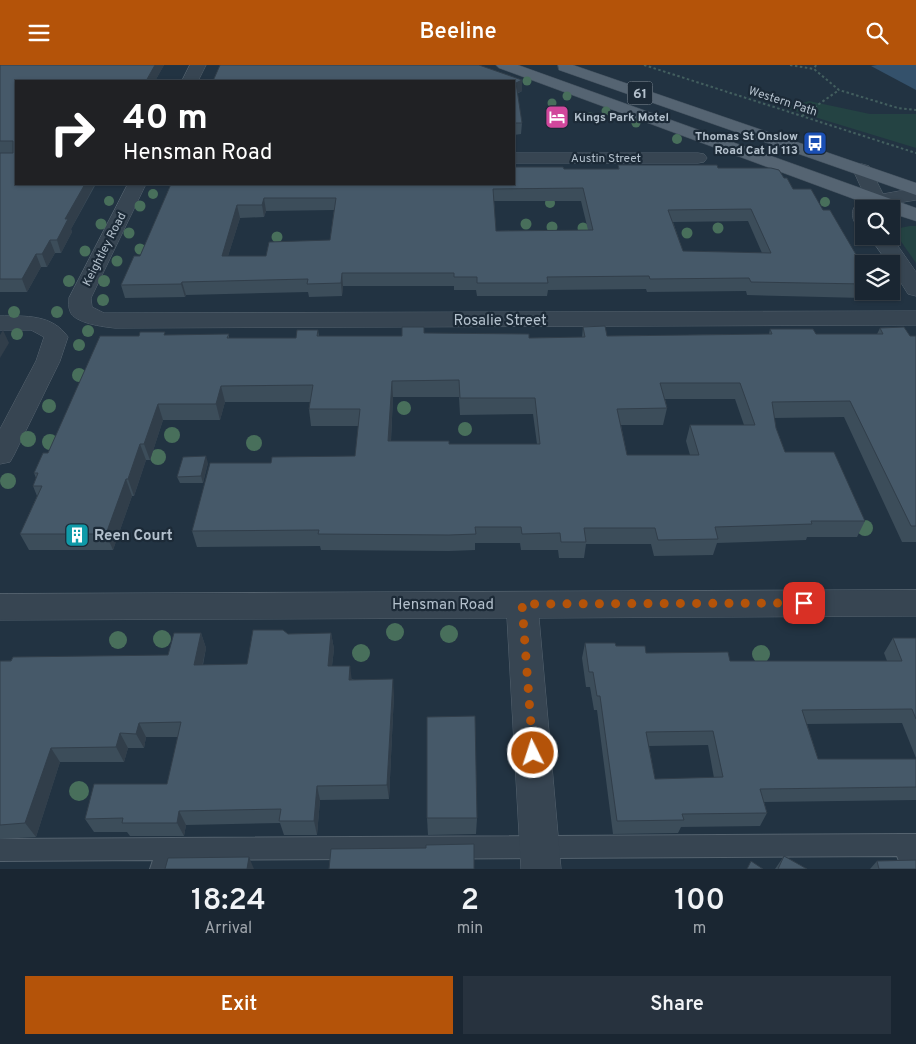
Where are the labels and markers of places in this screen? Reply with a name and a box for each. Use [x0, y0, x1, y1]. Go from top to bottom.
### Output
hotel icon: Kings Park Motel [544, 104, 570, 130]
place label: Kings Park Motel [574, 110, 669, 126]
place label: Thomas St Onslow Road Cat Id 113 [695, 129, 798, 159]
bus stop icon: Thomas St Onslow Road Cat Id 113 [802, 130, 828, 156]
building icon: Reen Court [64, 522, 90, 548]
place label: Reen Court [94, 527, 173, 546]
pin [783, 582, 825, 624]

